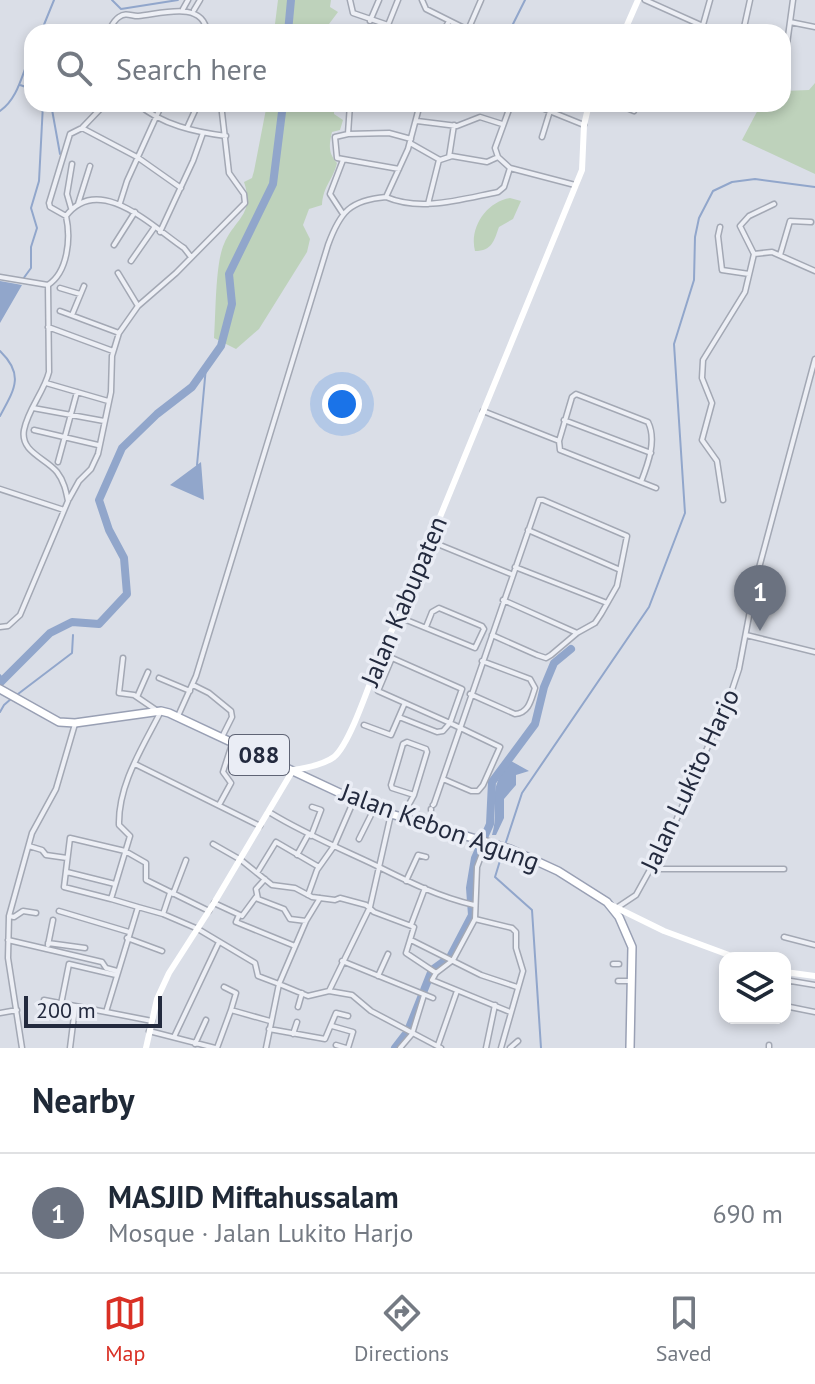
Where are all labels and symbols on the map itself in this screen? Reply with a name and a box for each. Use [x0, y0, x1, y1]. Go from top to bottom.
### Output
your location [322, 384, 362, 424]
street label: Jalan Kabupaten [353, 511, 454, 692]
pin: 1 [734, 565, 786, 631]
street label: Jalan Lukito Harjo [632, 683, 746, 877]
road number: 088 [229, 735, 289, 775]
street label: Jalan Kebon Agung [335, 775, 544, 878]
scale bar [24, 992, 162, 1028]

